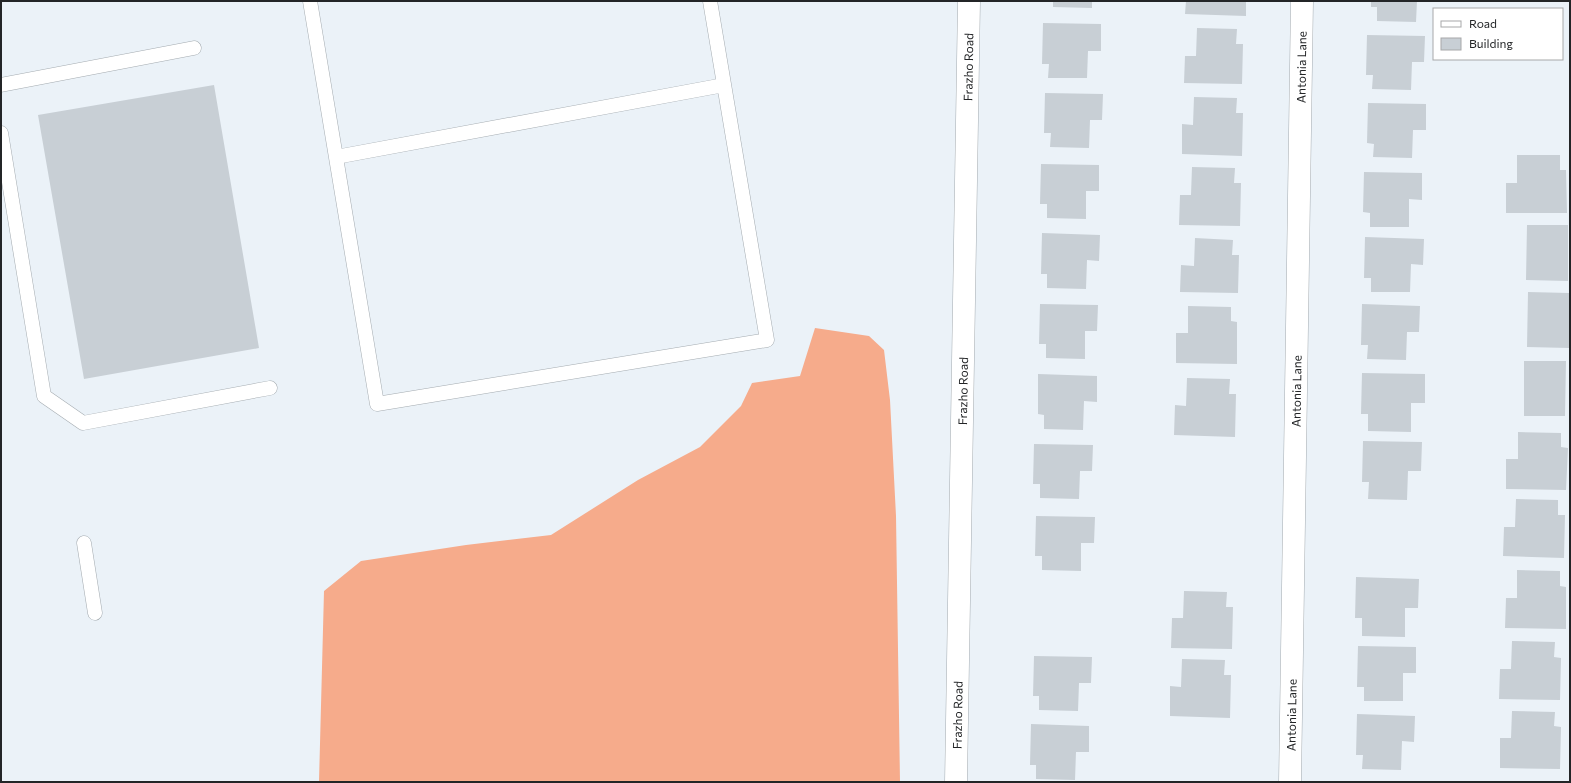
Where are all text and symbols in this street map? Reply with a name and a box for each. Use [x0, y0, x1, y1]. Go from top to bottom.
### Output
legend [1433, 8, 1563, 60]
text: Road [1469, 16, 1497, 30]
street label: Antonia Lane [1293, 31, 1309, 103]
street label: Frazho Road [960, 33, 975, 101]
text: Building [1469, 36, 1513, 50]
street label: Antonia Lane [1288, 355, 1304, 427]
street label: Frazho Road [955, 357, 970, 425]
street label: Antonia Lane [1283, 679, 1299, 751]
street label: Frazho Road [950, 681, 965, 749]

